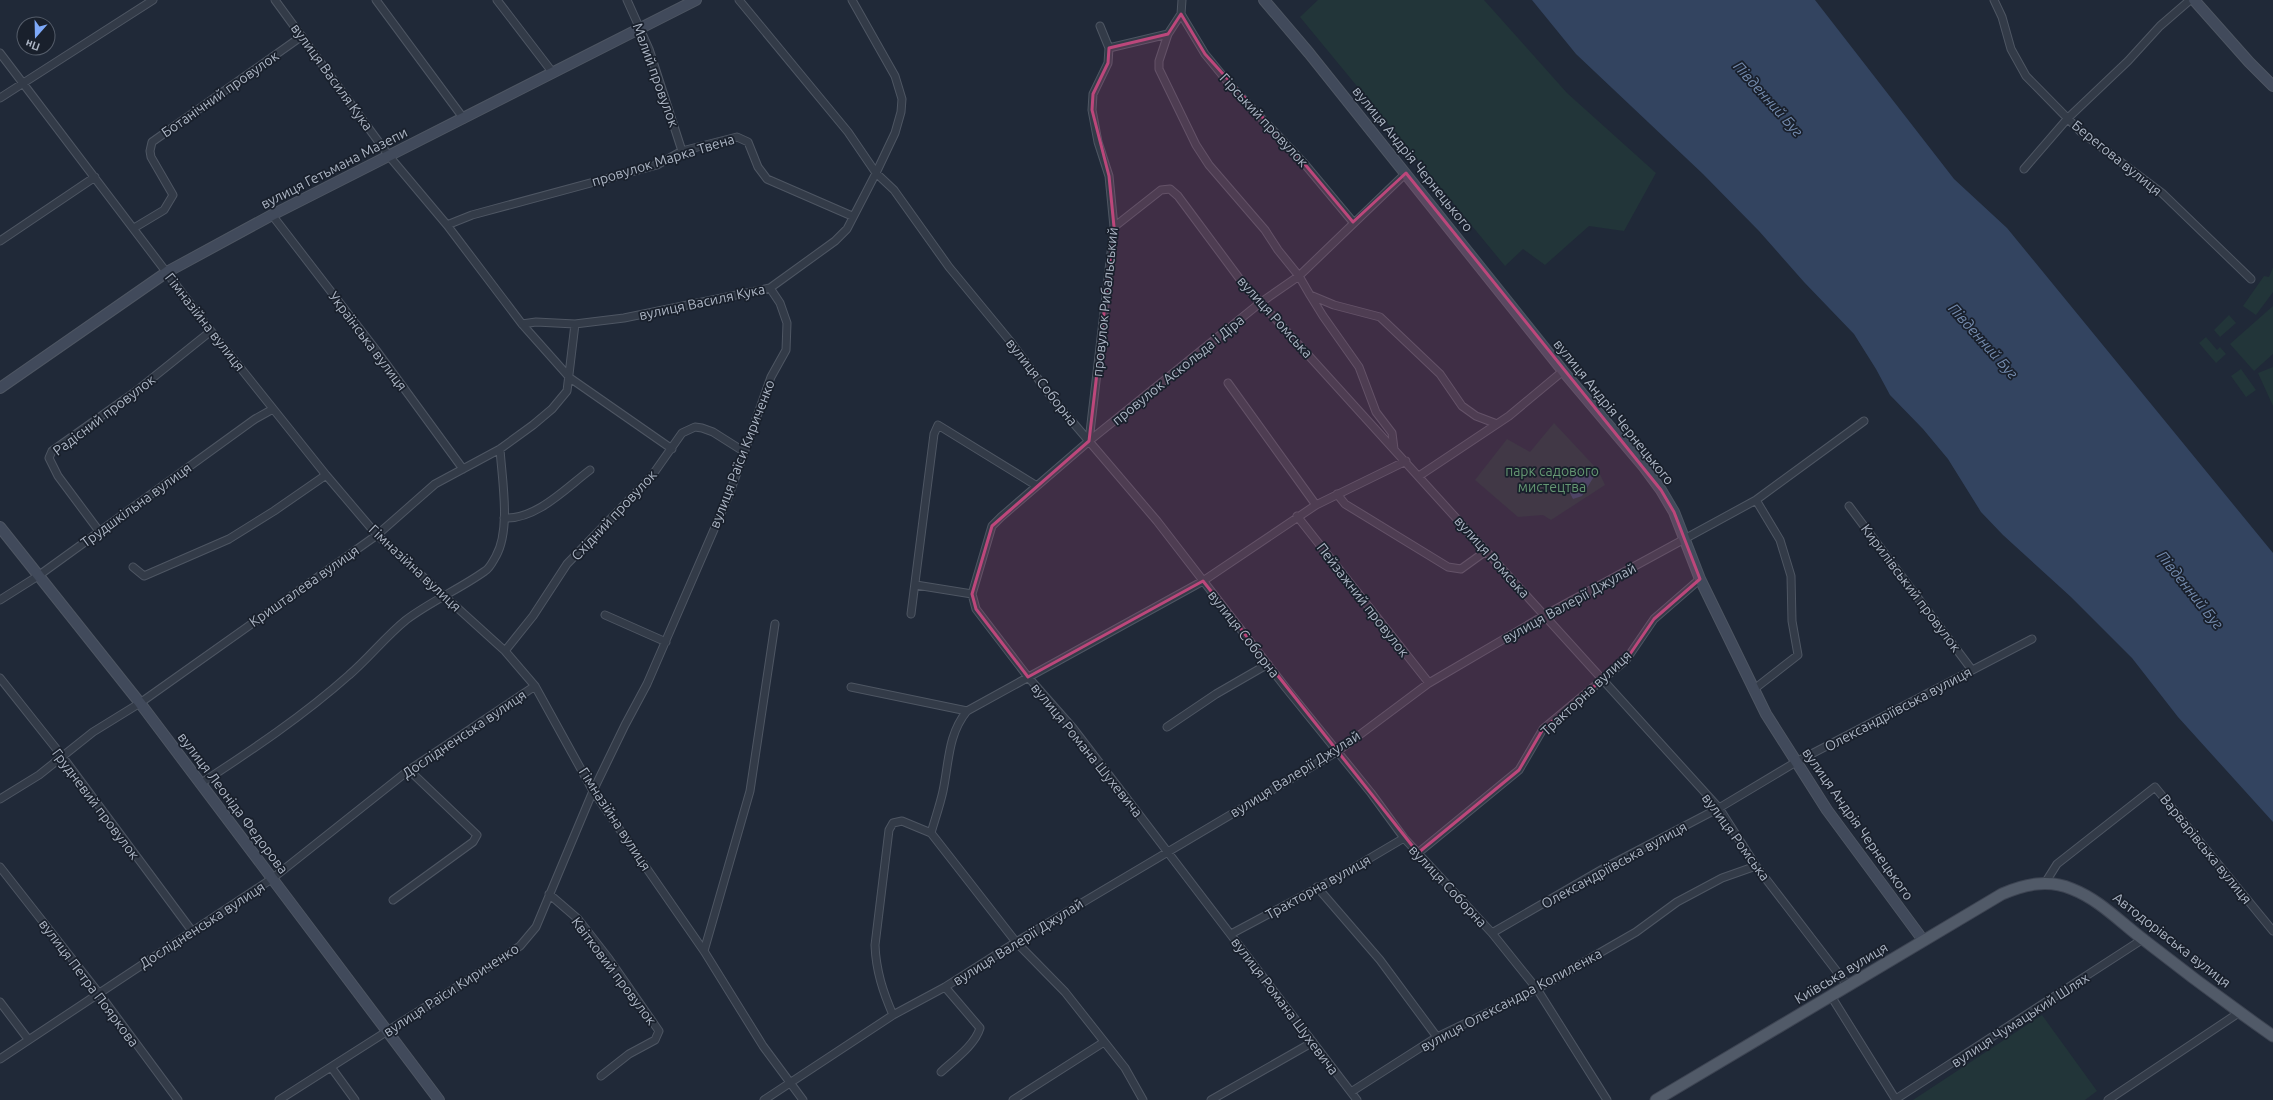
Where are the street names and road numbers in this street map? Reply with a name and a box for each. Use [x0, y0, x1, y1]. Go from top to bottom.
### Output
street label: вулиця Василя Кука [288, 20, 376, 134]
street label: Малий провулок [630, 21, 682, 129]
street label: Ботанічний провулок [158, 47, 282, 141]
street label: Гірський провулок [1217, 70, 1311, 170]
street label: вулиця Андрія Чернецького [1349, 83, 1477, 235]
street label: Берегова вулиця [2069, 117, 2165, 199]
street label: вулиця Гетьмана Мазепи [258, 124, 410, 212]
street label: провулок Марка Твена [590, 131, 736, 189]
street label: провулок Рибальський [1089, 226, 1121, 378]
street label: Гімназійна вулиця [162, 270, 248, 374]
street label: вулиця Ромська [1234, 273, 1316, 361]
street label: вулиця Василя Кука [637, 281, 767, 323]
street label: Українська вулиця [326, 288, 410, 394]
street label: провулок Аскольда і Діра [1109, 312, 1247, 428]
street label: вулиця Соборна [1003, 335, 1081, 429]
street label: вулиця Андрія Чернецького [1550, 336, 1678, 488]
street label: Радісний провулок [50, 371, 158, 459]
street label: вулиця Раїси Кириченко [706, 377, 778, 531]
street label: Трудшкільна вулиця [78, 460, 194, 550]
street label: Східний провулок [568, 467, 660, 563]
street label: вулиця Ромська [1451, 513, 1533, 601]
street label: Гімназійна вулиця [366, 521, 464, 615]
street label: Кирилівський провулок [1858, 521, 1964, 655]
street label: Пейзажний провулок [1314, 540, 1412, 660]
street label: Кришталева вулиця [246, 542, 362, 630]
street label: вулиця Валерії Джулай [1499, 560, 1639, 646]
street label: вулиця Соборна [1205, 587, 1283, 681]
street label: Тракторна вулиця [1538, 647, 1634, 739]
street label: Олександріївська вулиця [1822, 663, 1974, 755]
street label: вулиця Романа Шухевича [1028, 680, 1146, 820]
street label: Дослідненська вулиця [399, 686, 529, 782]
street label: вулиця Валерії Джулай [1227, 727, 1363, 821]
street label: вулиця Леоніда Федорова [175, 729, 291, 877]
street label: Грудневий провулок [49, 745, 143, 863]
street label: вулиця Андрія Чернецького [1799, 745, 1917, 903]
street label: Гімназійна вулиця [576, 764, 654, 874]
street label: вулиця Ромська [1699, 790, 1773, 884]
street label: Варварівська вулиця [2157, 791, 2255, 907]
street label: Олександріївська вулиця [1538, 818, 1690, 912]
street label: вулиця Соборна [1406, 842, 1490, 930]
street label: Тракторна вулиця [1263, 851, 1373, 923]
street label: Дослідненська вулиця [136, 878, 268, 972]
street label: Автодорівська вулиця [2110, 889, 2234, 991]
street label: вулиця Валерії Джулай [950, 895, 1086, 989]
street label: Квітковий провулок [568, 914, 660, 1028]
street label: вулиця Петра Пояркова [36, 916, 142, 1050]
street label: вулиця Романа Шухевича [1228, 934, 1342, 1078]
street label: Київська вулиця [1792, 939, 1890, 1007]
street label: вулиця Раїси Кириченко [380, 940, 522, 1040]
street label: вулиця Олександра Копиленка [1418, 945, 1604, 1055]
street label: вулиця Чумацький Шлях [1948, 969, 2092, 1071]

